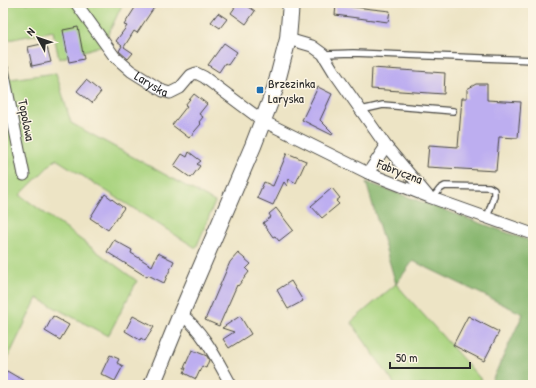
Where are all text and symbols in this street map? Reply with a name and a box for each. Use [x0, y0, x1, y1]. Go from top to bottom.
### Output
north arrow [18, 18, 58, 58]
text: N [23, 25, 38, 38]
street label: Laryska [131, 67, 170, 101]
place label: Brzezinka Laryska [268, 74, 315, 107]
marker: Brzezinka Laryska [255, 85, 265, 95]
street label: Topolowa [14, 98, 40, 142]
street label: Fabryczna [374, 154, 425, 188]
scale bar [390, 344, 470, 370]
text: 50 m [396, 349, 417, 366]

